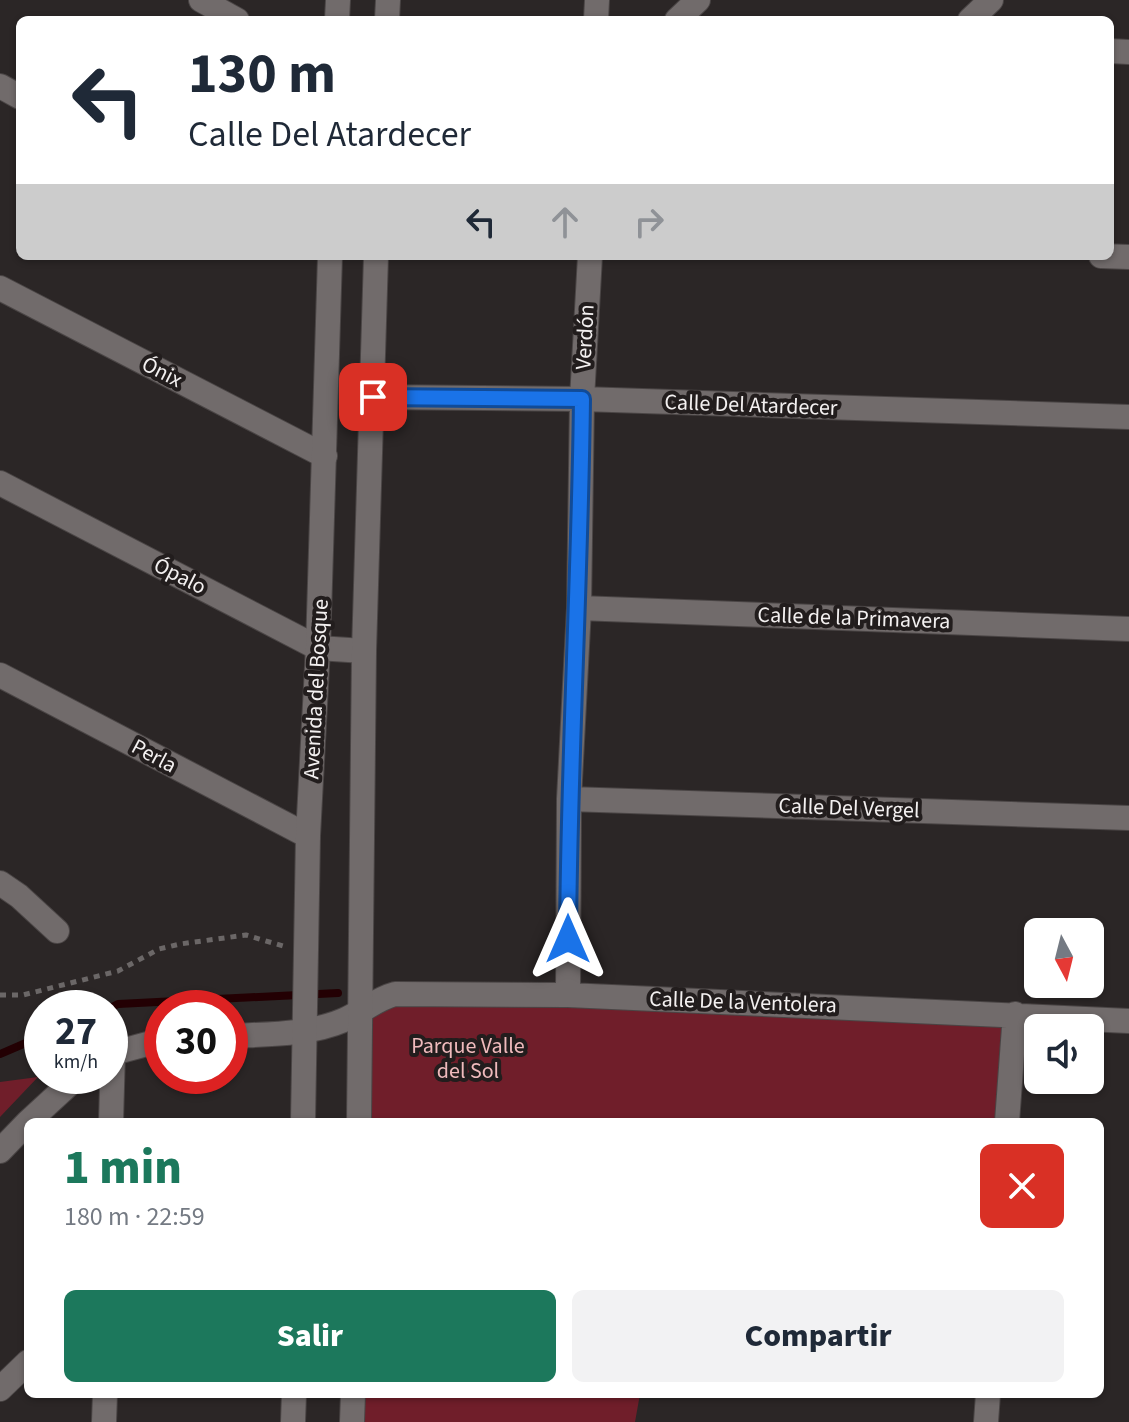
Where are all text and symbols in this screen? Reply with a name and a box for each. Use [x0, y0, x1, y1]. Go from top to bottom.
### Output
text: 130 m [188, 35, 336, 114]
icon: left [56, 48, 160, 152]
text: Calle Del Atardecer [188, 109, 471, 160]
icon: left [459, 200, 503, 244]
icon: ahead [543, 200, 587, 244]
icon: right [627, 200, 671, 244]
street label: Verdón [567, 303, 603, 371]
street label: Ónix [136, 348, 188, 396]
pin [339, 363, 407, 431]
icon: arrive [351, 375, 395, 419]
street label: Calle Del Atardecer [664, 386, 838, 424]
street label: Ópalo [148, 549, 212, 603]
street label: Avenida del Bosque [295, 598, 337, 780]
street label: Calle de la Primavera [757, 599, 951, 637]
street label: Perla [126, 731, 182, 781]
street label: Calle Del Vergel [778, 790, 920, 826]
position arrow [526, 897, 610, 981]
north arrow [1024, 918, 1104, 998]
map controls [1024, 918, 1104, 1094]
street label: Calle De la Ventolera [649, 983, 837, 1021]
speed limit sign: 30 [144, 990, 248, 1094]
text: 27 [55, 1003, 97, 1060]
button: sound [1024, 1014, 1104, 1094]
park label: Parque Valle del Sol [411, 1030, 525, 1087]
text: km/h [54, 1048, 98, 1076]
text: 1 min [64, 1134, 182, 1202]
button: close [980, 1144, 1064, 1228]
text: 180 m · 22:59 [64, 1198, 205, 1235]
button: Salir [64, 1290, 556, 1382]
button: Compartir [572, 1290, 1064, 1382]

